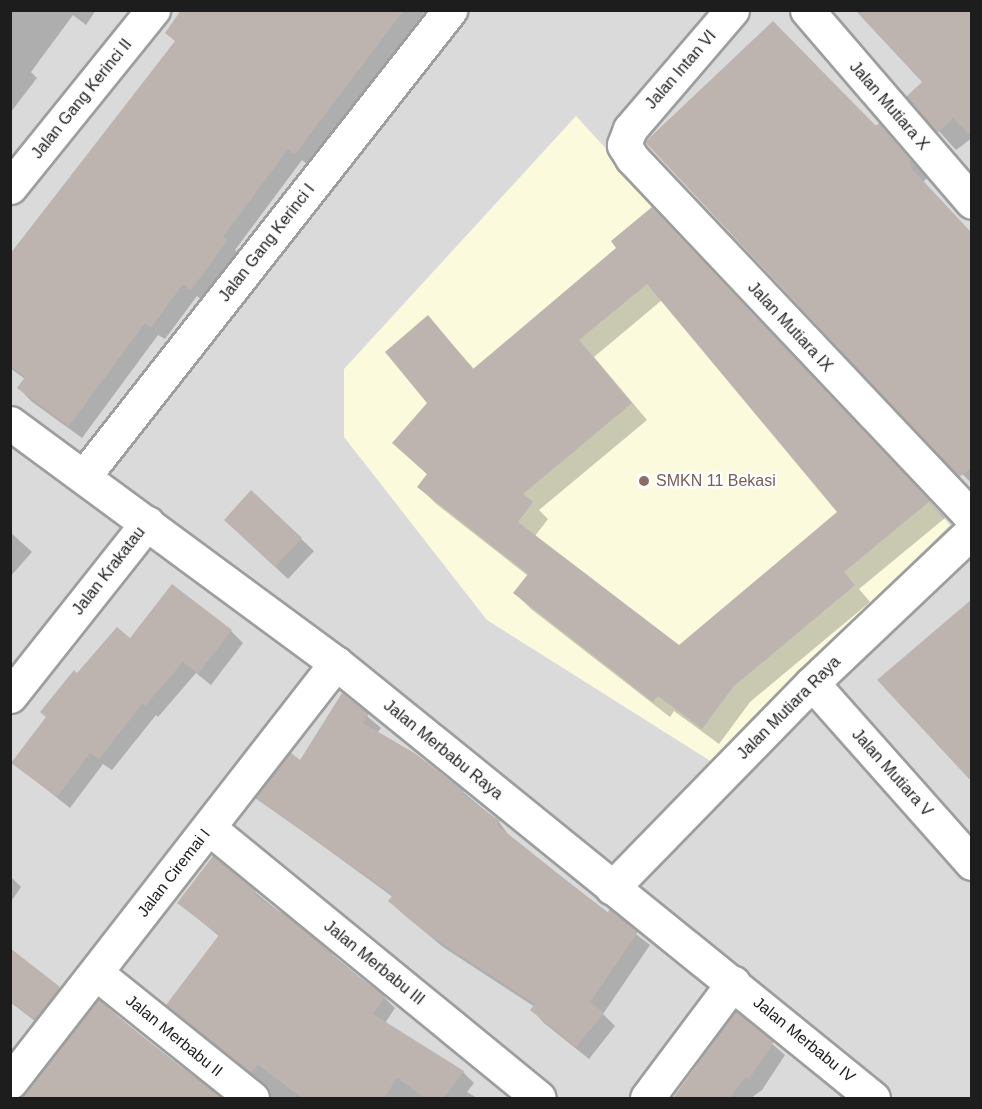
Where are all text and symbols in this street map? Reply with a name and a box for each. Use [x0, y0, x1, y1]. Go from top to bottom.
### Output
street label: Jalan Intan VI [642, 27, 720, 113]
street label: Jalan Gang Kerinci II [28, 35, 136, 163]
street label: Jalan Mutiara X [845, 58, 933, 154]
street label: Jalan Gang Kerinci I [215, 180, 319, 306]
street label: Jalan Mutiara IX [744, 278, 836, 376]
place label: SMKN 11 Bekasi [656, 471, 776, 491]
marker: SMKN 11 Bekasi [637, 474, 651, 488]
street label: Jalan Krakatau [69, 523, 149, 619]
street label: Jalan Mutiara Raya [733, 652, 845, 764]
street label: Jalan Merbabu Raya [380, 696, 506, 804]
street label: Jalan Mutiara V [848, 725, 936, 821]
street label: Jalan Ciremai I [134, 825, 214, 921]
street label: Jalan Merbabu III [320, 917, 428, 1009]
street label: Jalan Merbabu II [122, 991, 226, 1081]
street label: Jalan Merbabu IV [749, 993, 859, 1087]

